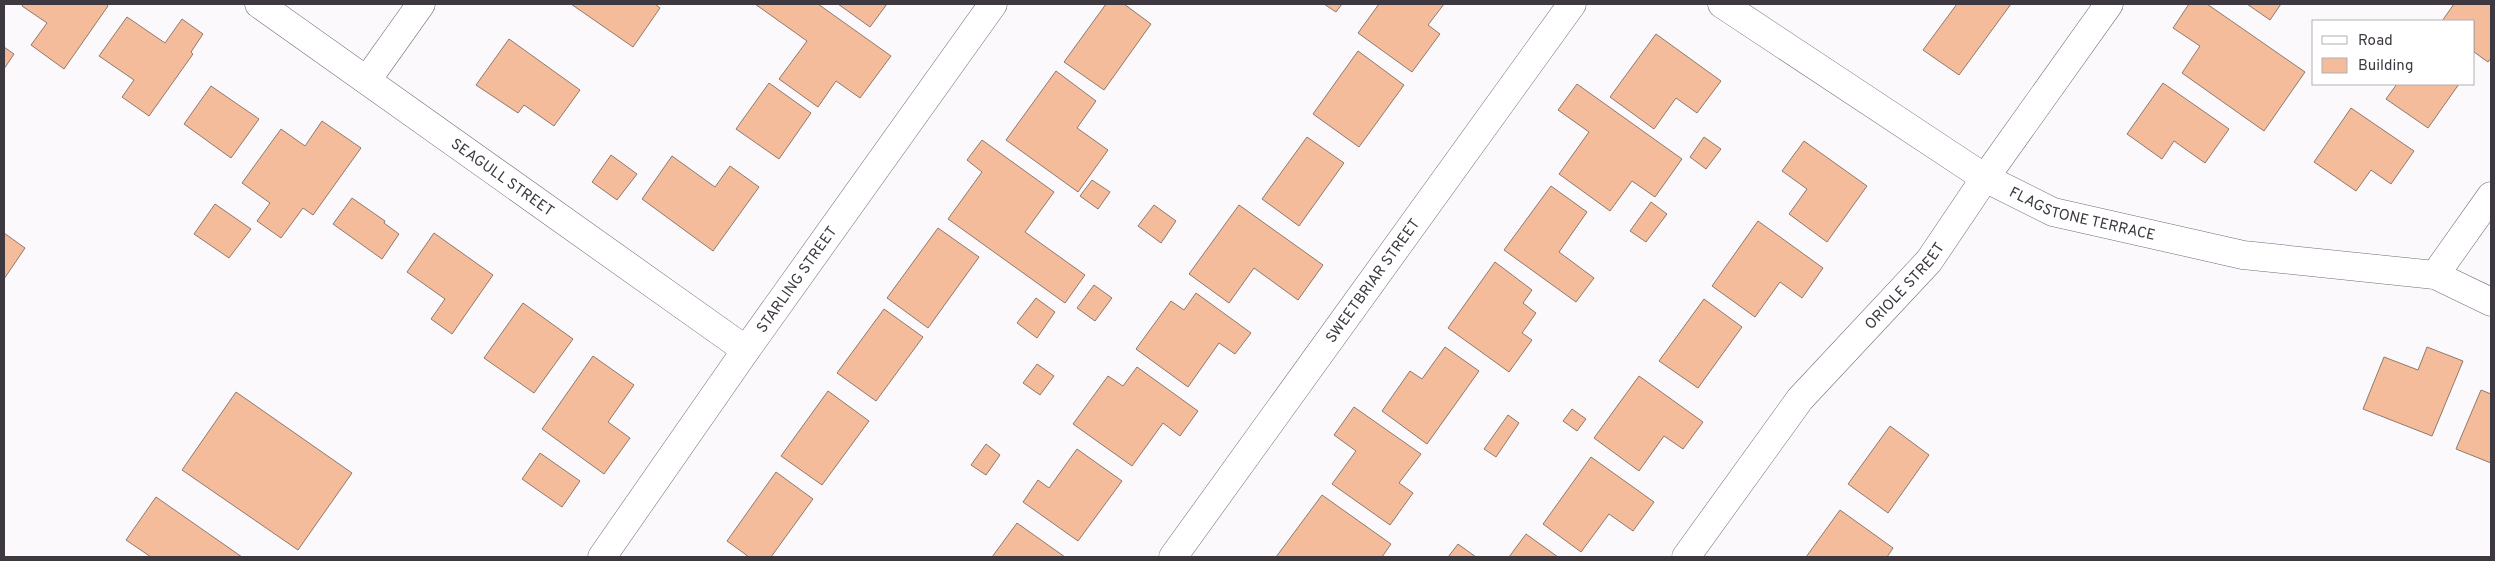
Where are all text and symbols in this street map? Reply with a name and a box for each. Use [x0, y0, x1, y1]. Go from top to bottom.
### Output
legend [2312, 20, 2475, 85]
text: Road [2358, 32, 2393, 51]
text: Building [2358, 57, 2413, 76]
street label: SEAGULL STREET [447, 135, 557, 222]
street label: FLAGSTONE TERRACE [2006, 184, 2157, 246]
street label: SWEETBRIAR STREET [1322, 215, 1425, 347]
street label: STARLING STREET [753, 223, 842, 337]
street label: ORIOLE STREET [1862, 239, 1950, 334]

